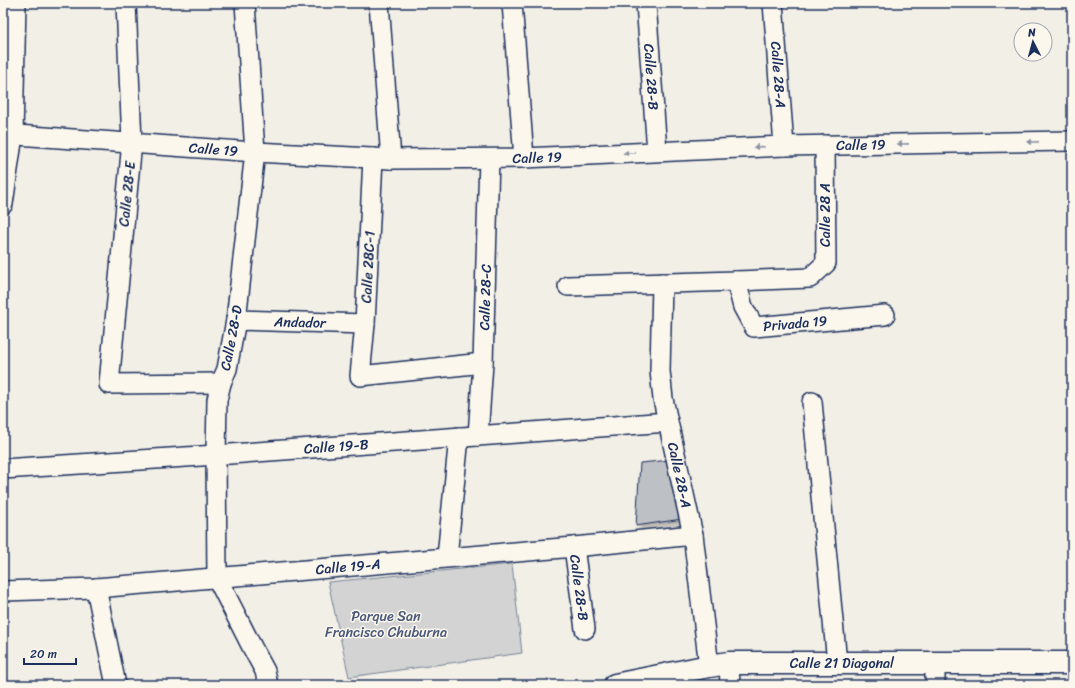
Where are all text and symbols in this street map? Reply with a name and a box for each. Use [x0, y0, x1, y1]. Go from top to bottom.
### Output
north arrow [1013, 22, 1053, 62]
text: N [1026, 23, 1037, 43]
street label: Calle 28-A [763, 41, 793, 109]
street label: Calle 28-B [636, 43, 666, 111]
street label: Calle 19 [836, 132, 886, 158]
street label: Calle 19 [188, 135, 239, 164]
one-way arrow [1027, 138, 1039, 145]
one-way arrow [896, 141, 909, 147]
one-way arrow [753, 143, 765, 150]
street label: Calle 19 [512, 144, 563, 171]
one-way arrow [623, 149, 635, 156]
street label: Calle 28-E [112, 159, 143, 228]
street label: Calle 28 A [813, 183, 838, 247]
street label: Calle 28C-1 [354, 230, 383, 304]
street label: Calle 28-C [472, 263, 499, 331]
street label: Calle 28-D [213, 303, 250, 373]
street label: Privada 19 [762, 308, 829, 339]
street label: Andador [273, 309, 327, 336]
street label: Calle 19-B [303, 432, 370, 462]
street label: Calle 28-A [660, 440, 699, 510]
street label: Calle 19-A [315, 552, 381, 582]
street label: Calle 28-B [562, 553, 596, 622]
park label: Parque San Francisco Chuburna [325, 604, 447, 645]
scale bar [24, 640, 76, 666]
text: 20 m [30, 643, 57, 665]
street label: Calle 21 Diagonal [790, 651, 895, 676]

